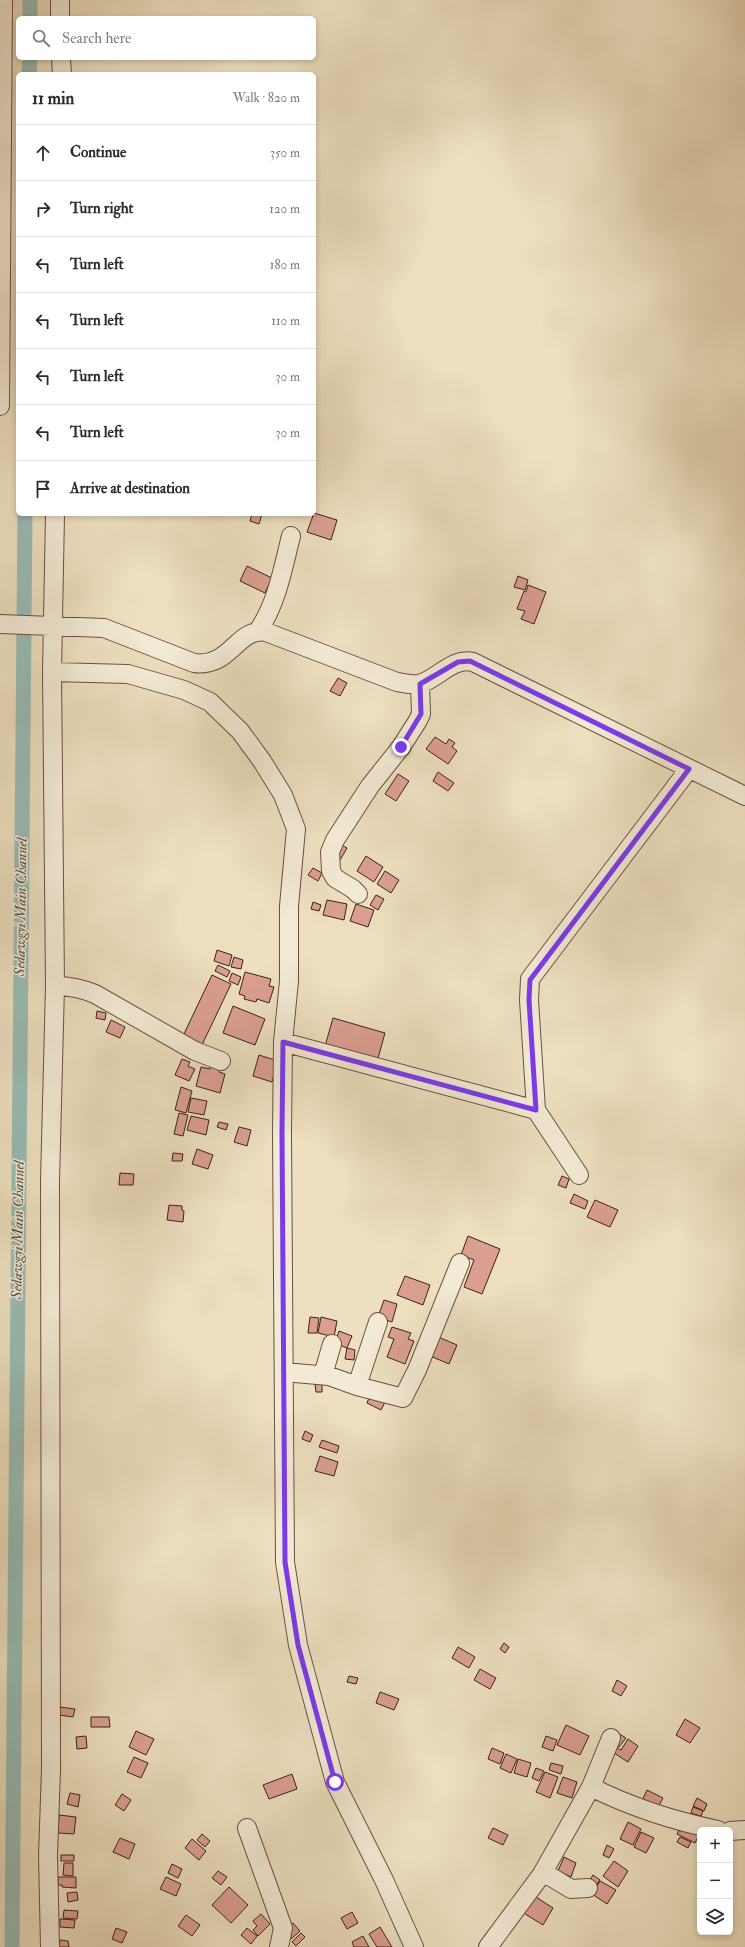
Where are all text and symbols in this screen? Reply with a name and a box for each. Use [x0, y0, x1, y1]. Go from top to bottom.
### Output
search box [16, 16, 316, 60]
icon: search [30, 27, 52, 49]
text: Search here [62, 29, 131, 48]
text: 11 min [32, 88, 74, 109]
text: Walk · 820 m [233, 90, 300, 106]
icon: ahead [32, 142, 54, 164]
text: Continue [70, 143, 126, 162]
text: 350 m [270, 145, 300, 161]
icon: right [32, 198, 54, 220]
text: Turn right [70, 199, 133, 218]
text: 120 m [269, 201, 300, 217]
icon: left [32, 254, 54, 276]
text: Turn left [70, 255, 124, 274]
text: 180 m [270, 257, 300, 273]
icon: left [32, 310, 54, 332]
text: Turn left [70, 311, 124, 330]
text: 110 m [271, 313, 300, 329]
icon: left [32, 366, 54, 388]
text: Turn left [70, 367, 124, 386]
text: 30 m [276, 369, 300, 385]
icon: left [32, 422, 54, 444]
text: Turn left [70, 423, 124, 442]
text: 30 m [276, 425, 300, 441]
icon: arrive [32, 478, 54, 500]
text: Arrive at destination [70, 479, 190, 498]
route end [392, 738, 410, 756]
water label: Sedawgyi Main Channel [10, 836, 32, 977]
water label: Sedawgyi Main Channel [7, 1159, 29, 1300]
route start [326, 1773, 344, 1791]
map controls [697, 1827, 733, 1935]
button: + [697, 1827, 733, 1863]
button: − [697, 1863, 733, 1899]
button: layers [697, 1899, 733, 1935]

